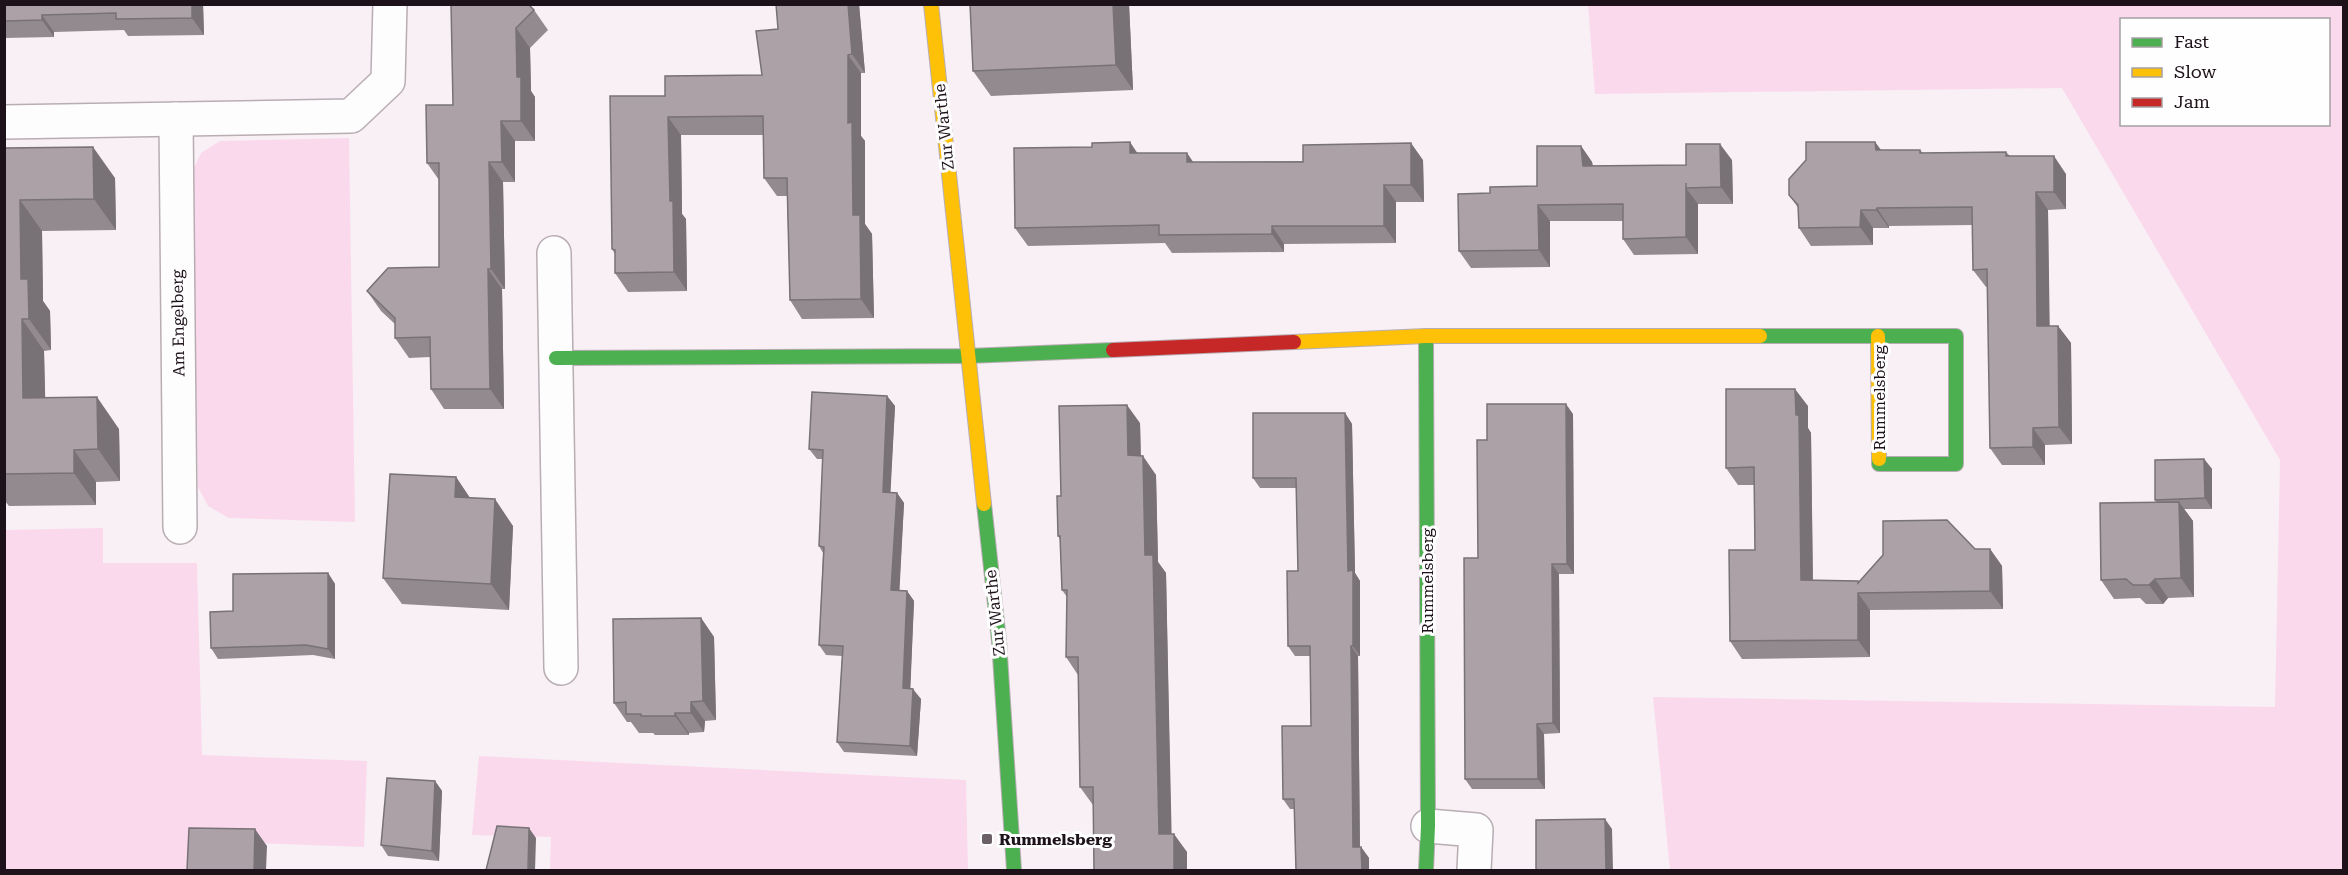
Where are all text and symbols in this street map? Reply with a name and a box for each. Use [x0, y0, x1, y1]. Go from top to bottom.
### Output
legend [2120, 18, 2330, 126]
text: Fast [2174, 31, 2209, 52]
text: Slow [2174, 61, 2216, 82]
street label: Zur Warthe [930, 83, 958, 171]
text: Jam [2174, 91, 2210, 112]
street label: Am Engelberg [168, 268, 188, 377]
street label: Rummelsberg [1870, 344, 1889, 451]
street label: Rummelsberg [1418, 527, 1437, 634]
street label: Zur Warthe [981, 569, 1009, 657]
place label: Rummelsberg [999, 830, 1112, 849]
marker: Rummelsberg [980, 832, 994, 846]

